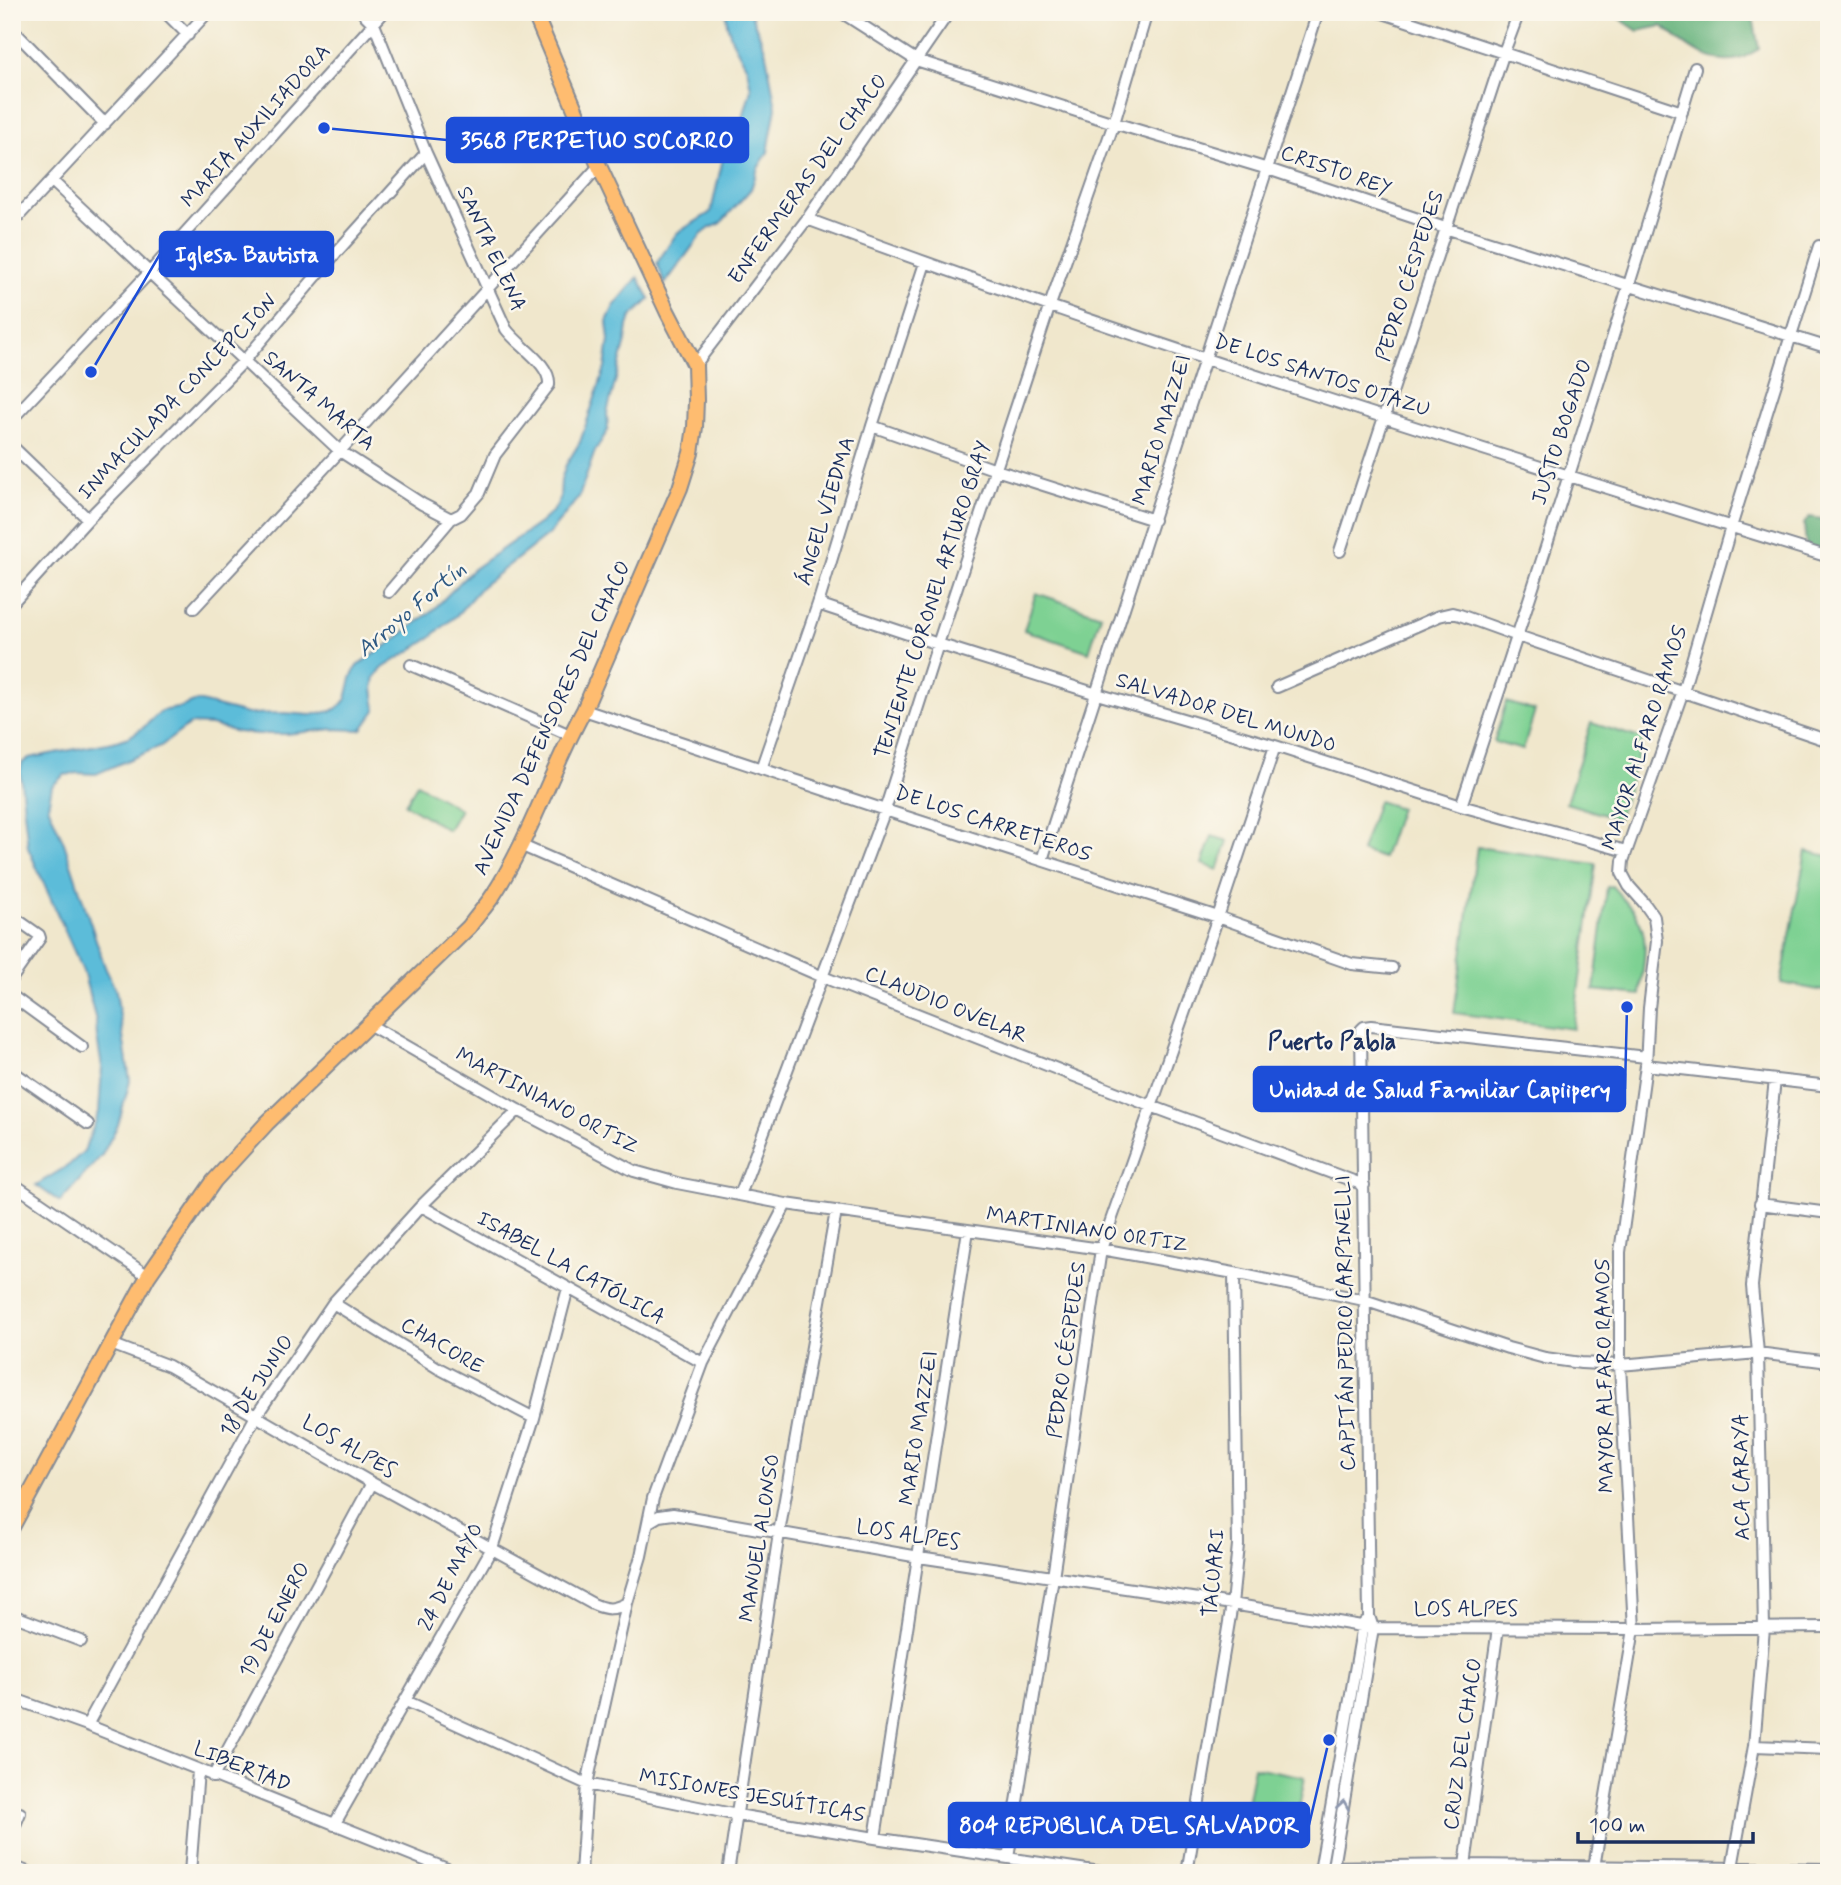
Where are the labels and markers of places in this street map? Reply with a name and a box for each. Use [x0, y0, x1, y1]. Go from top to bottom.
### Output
callout: 3568 PERPETUO SOCORRO [447, 118, 748, 162]
callout: Iglesa Bautista [160, 232, 333, 276]
callout: Unidad de Salud Familiar Capiipery [1254, 1067, 1625, 1111]
callout: 804 REPUBLICA DEL SALVADOR [949, 1803, 1309, 1847]

